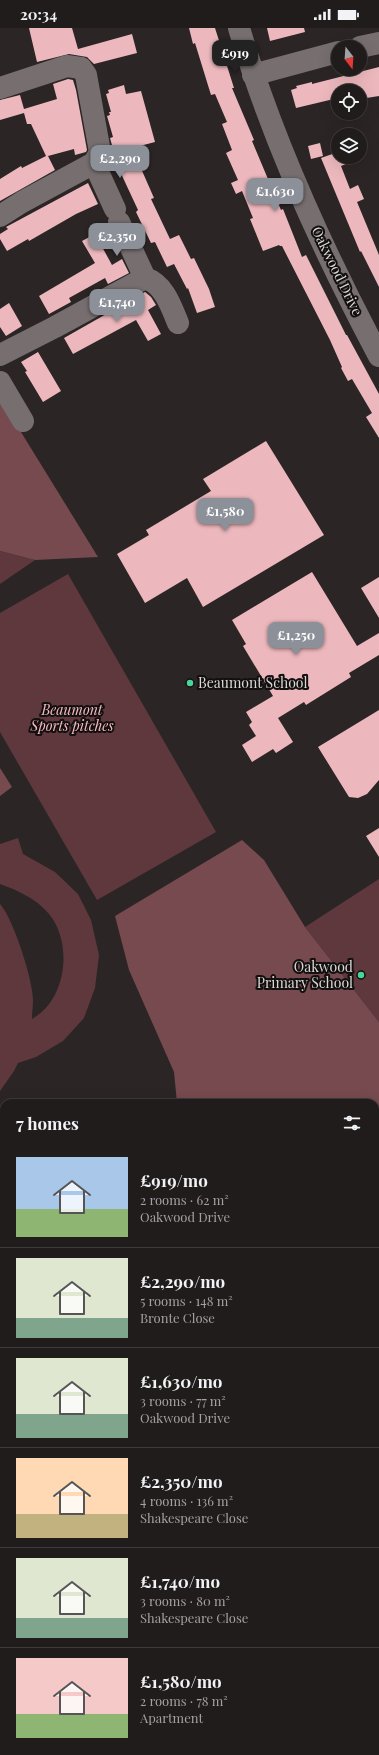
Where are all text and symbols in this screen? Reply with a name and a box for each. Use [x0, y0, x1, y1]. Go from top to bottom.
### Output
text: 20:34 [20, 4, 57, 24]
pin: £919 [211, 40, 259, 74]
north arrow [331, 40, 367, 76]
map controls [331, 40, 367, 164]
text: £919 [221, 44, 249, 61]
button: locate [331, 84, 367, 120]
button: layers [331, 128, 367, 164]
pin: £2,290 [87, 145, 153, 179]
text: £2,290 [99, 149, 141, 166]
pin: £1,630 [242, 178, 308, 212]
text: £1,630 [255, 182, 295, 199]
pin: £2,350 [84, 223, 150, 257]
street label: Oakwood Drive [308, 223, 367, 319]
text: £2,350 [97, 227, 137, 244]
pin: £1,740 [84, 289, 150, 323]
text: £1,740 [98, 293, 136, 310]
pin: £1,580 [192, 498, 258, 532]
text: £1,580 [206, 502, 244, 519]
pin: £1,250 [263, 622, 329, 656]
text: £1,250 [277, 626, 315, 643]
place label: Beaumont School [198, 673, 307, 692]
marker: Beaumont School [185, 678, 195, 688]
park label: Beaumont Sports pitches [29, 700, 114, 735]
place label: Oakwood Primary School [257, 957, 353, 992]
marker: Oakwood Primary School [356, 970, 366, 980]
text: 7 homes [16, 1112, 79, 1134]
icon: filters [341, 1112, 363, 1134]
text: £919/mo [140, 1169, 208, 1191]
icon: home [48, 1173, 96, 1221]
text: 2 rooms · 62 m² [140, 1191, 229, 1208]
text: Oakwood Drive [140, 1208, 230, 1225]
text: £2,290/mo [140, 1270, 225, 1292]
icon: home [48, 1274, 96, 1322]
text: 5 rooms · 148 m² [140, 1292, 233, 1309]
text: Bronte Close [140, 1309, 215, 1326]
text: £1,630/mo [140, 1370, 222, 1392]
icon: home [48, 1374, 96, 1422]
text: 3 rooms · 77 m² [140, 1392, 226, 1409]
text: Oakwood Drive [140, 1409, 230, 1426]
text: £2,350/mo [140, 1470, 223, 1492]
icon: home [48, 1474, 96, 1522]
text: 4 rooms · 136 m² [140, 1492, 233, 1509]
text: Shakespeare Close [140, 1509, 248, 1526]
text: £1,740/mo [140, 1570, 220, 1592]
icon: home [48, 1574, 96, 1622]
text: 3 rooms · 80 m² [140, 1592, 230, 1609]
text: Shakespeare Close [140, 1609, 248, 1626]
text: £1,580/mo [140, 1670, 222, 1692]
icon: home [48, 1674, 96, 1722]
text: 2 rooms · 78 m² [140, 1692, 228, 1709]
text: Apartment [140, 1709, 203, 1726]

